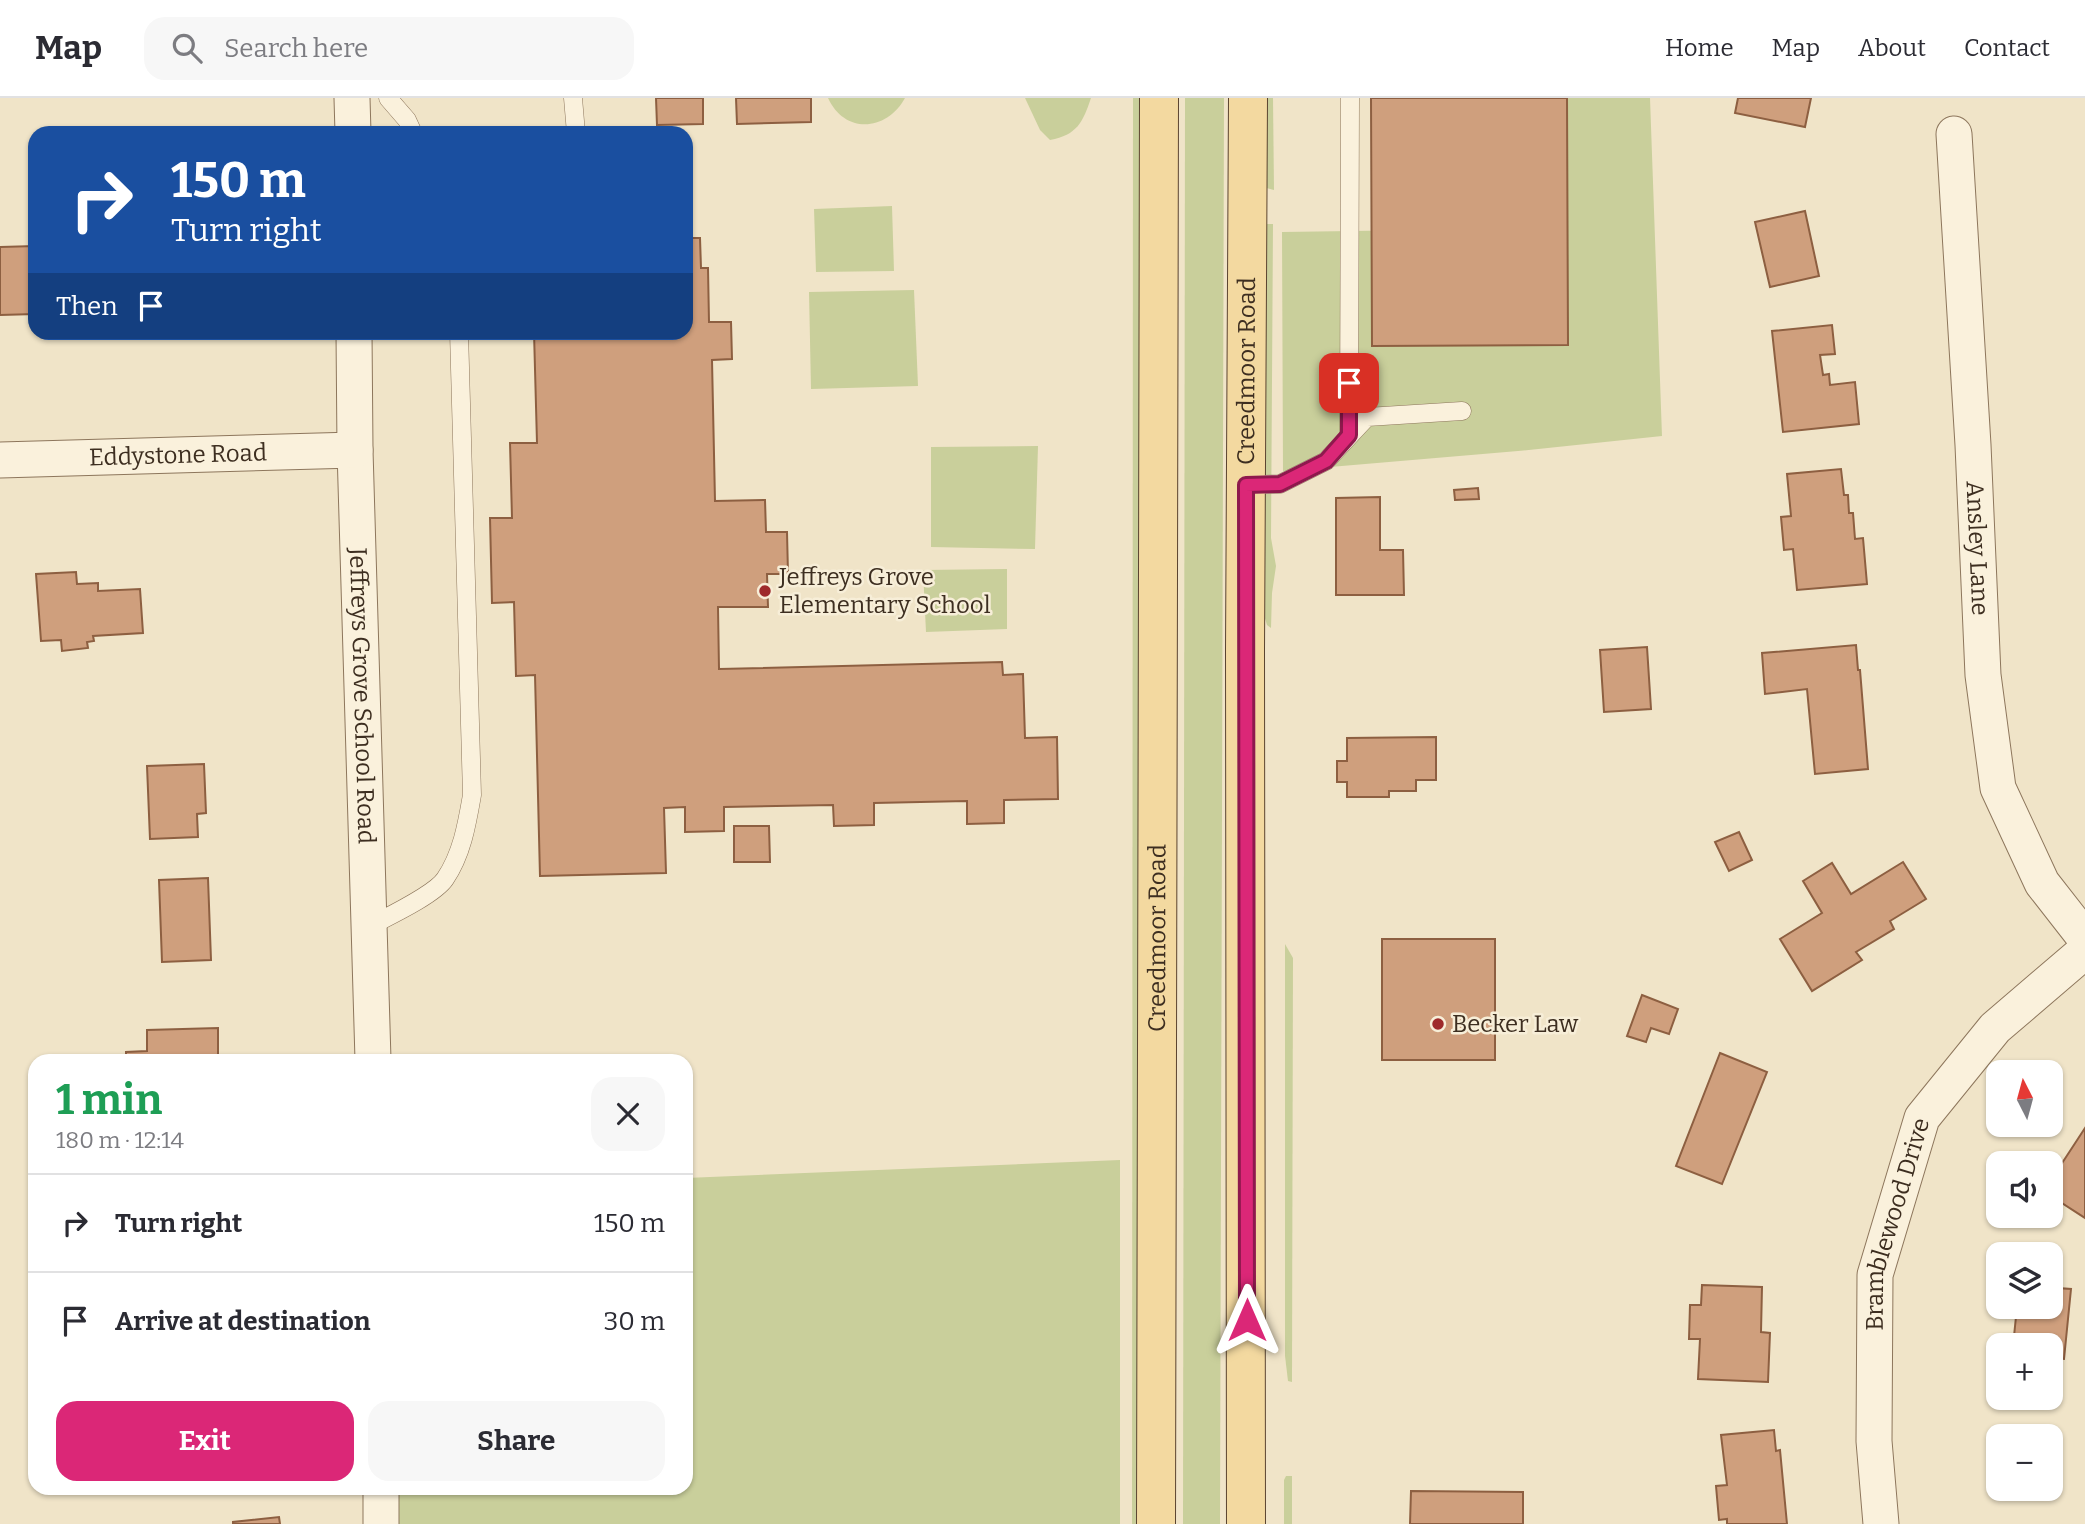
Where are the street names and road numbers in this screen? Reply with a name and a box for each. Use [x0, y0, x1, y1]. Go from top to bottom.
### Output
street label: Creedmoor Road [1232, 277, 1261, 465]
street label: Eddystone Road [89, 438, 267, 471]
street label: Ansley Lane [1961, 480, 1994, 616]
street label: Jeffreys Grove School Road [344, 546, 381, 845]
street label: Creedmoor Road [1143, 844, 1171, 1032]
street label: Bramblewood Drive [1861, 1115, 1935, 1331]

